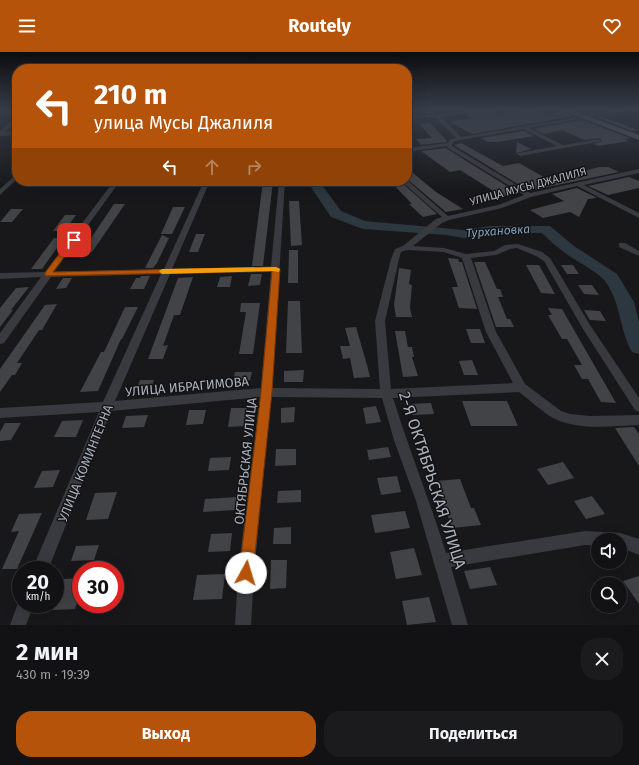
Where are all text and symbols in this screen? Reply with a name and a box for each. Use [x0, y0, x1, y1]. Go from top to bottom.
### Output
icon: menu [16, 15, 38, 37]
text: Routely [288, 15, 351, 37]
icon: heart [601, 15, 623, 37]
text: 210 m [94, 78, 168, 111]
icon: left [28, 80, 80, 132]
text: улица Мусы Джалиля [94, 112, 273, 134]
icon: left [159, 156, 181, 178]
icon: ahead [201, 156, 223, 178]
icon: right [243, 156, 265, 178]
street label: УЛИЦА МУСЫ ДЖАЛИЛЯ [468, 165, 588, 208]
water label: Турхановка [465, 222, 531, 240]
pin [57, 223, 91, 257]
icon: arrive [63, 229, 85, 251]
street label: УЛИЦА ИБРАГИМОВА [125, 374, 250, 399]
street label: 2-Я ОКТЯБРЬСКАЯ УЛИЦА [395, 389, 470, 572]
street label: ОКТЯБРЬСКАЯ УЛИЦА [231, 396, 260, 525]
street label: УЛИЦА КОМИНТЕРНА [55, 402, 116, 524]
map controls [591, 533, 627, 613]
button: sound [591, 533, 627, 569]
position arrow [225, 552, 267, 594]
speed limit sign: 30 [72, 561, 124, 613]
text: 20 [27, 570, 49, 594]
button: search [591, 577, 627, 613]
text: km/h [26, 591, 50, 603]
text: 2 мин [16, 638, 78, 666]
button: close [581, 638, 623, 680]
text: 430 m · 19:39 [16, 667, 90, 682]
button: Выход [16, 711, 316, 757]
button: Поделиться [324, 711, 623, 757]

